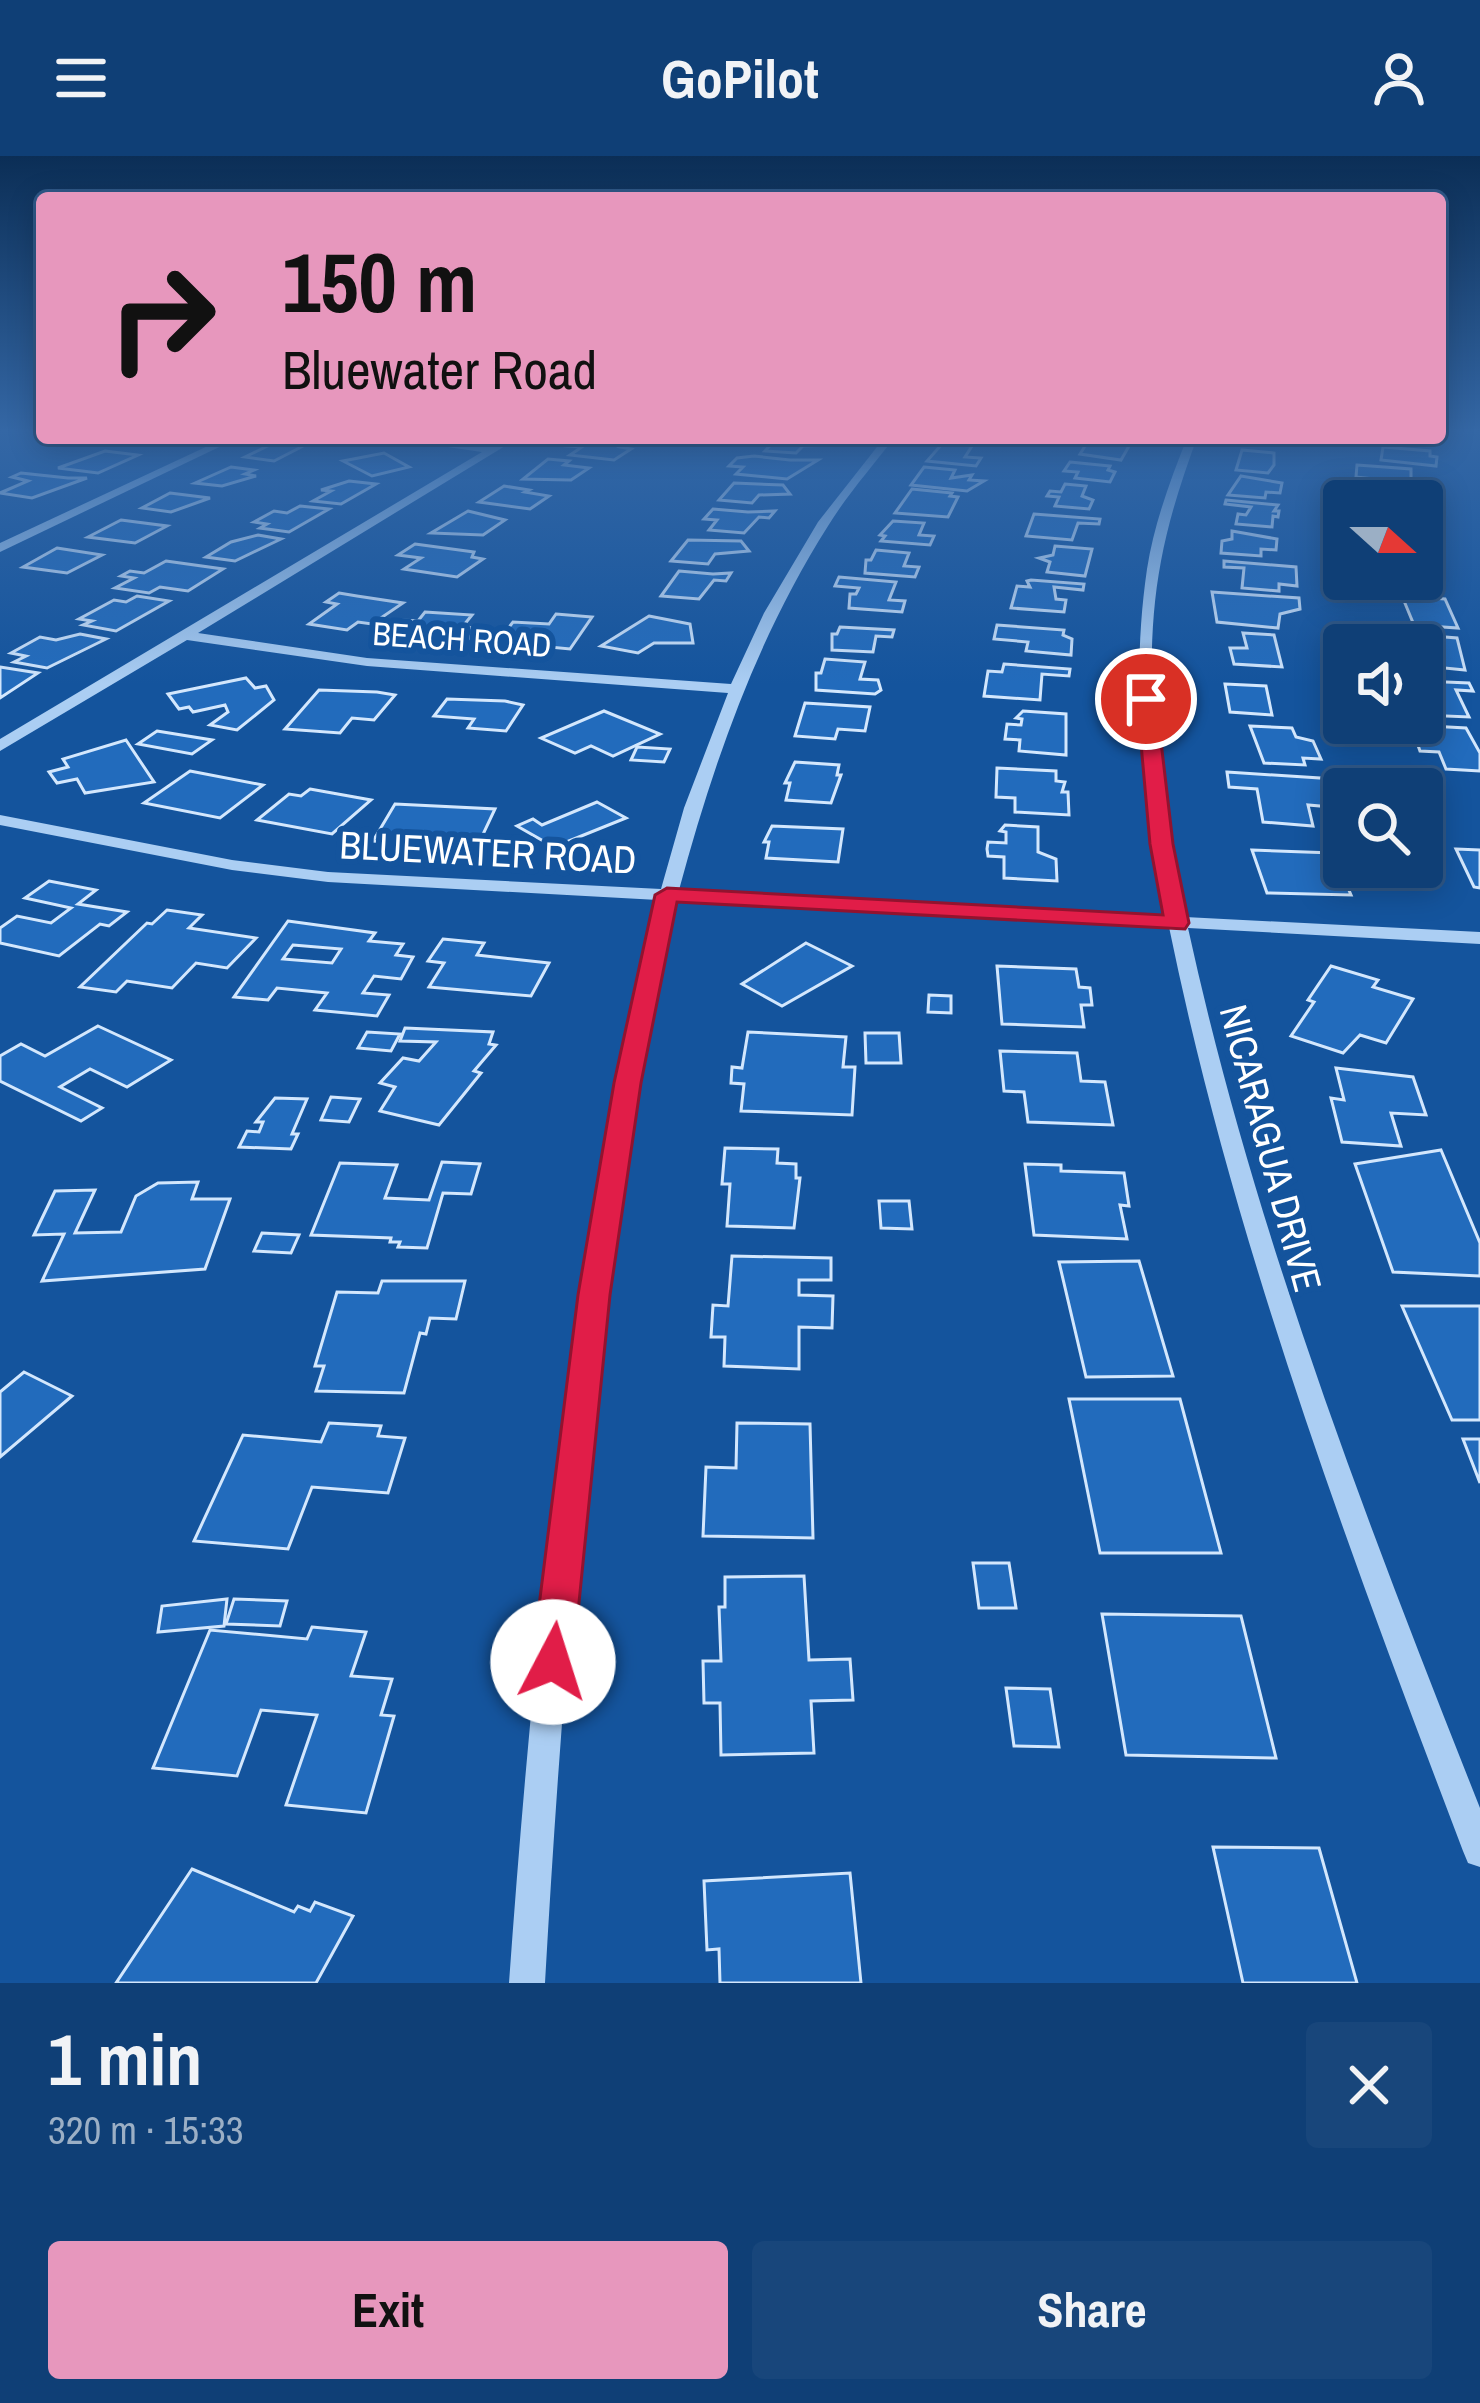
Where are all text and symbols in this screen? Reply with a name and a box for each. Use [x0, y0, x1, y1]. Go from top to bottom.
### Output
text: GoPilot [661, 42, 819, 115]
icon: menu [48, 45, 114, 111]
icon: person [1366, 45, 1432, 111]
text: 150 m [282, 225, 477, 338]
icon: right [84, 240, 240, 396]
text: Bluewater Road [282, 333, 597, 406]
north arrow [1323, 480, 1443, 600]
map controls [1323, 480, 1443, 888]
street label: BEACH ROAD [371, 611, 553, 667]
button: sound [1323, 624, 1443, 744]
pin [1095, 648, 1197, 750]
icon: arrive [1113, 666, 1179, 732]
button: search [1323, 768, 1443, 888]
street label: BLUEWATER ROAD [338, 818, 638, 886]
street label: NICARAGUA DRIVE [1208, 999, 1334, 1297]
position arrow [490, 1599, 616, 1725]
text: 1 min [48, 2010, 202, 2107]
button: close [1306, 2022, 1432, 2148]
text: 320 m · 15:33 [48, 2104, 244, 2156]
button: Exit [48, 2241, 728, 2379]
button: Share [752, 2241, 1432, 2379]

